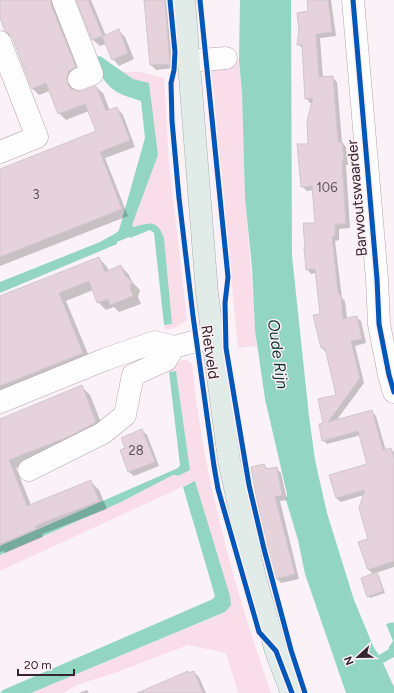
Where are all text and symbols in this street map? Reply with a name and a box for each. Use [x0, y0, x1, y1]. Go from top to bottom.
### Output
street label: Barwoutswaarder [343, 139, 371, 257]
house number: 106 [316, 180, 338, 195]
house number: 3 [32, 187, 40, 202]
water label: Oude Rijn [264, 318, 292, 390]
street label: Rietveld [197, 324, 223, 380]
house number: 28 [128, 443, 144, 458]
north arrow [338, 637, 378, 677]
scale bar [18, 651, 74, 677]
text: N [342, 654, 357, 667]
text: 20 m [24, 658, 52, 672]

